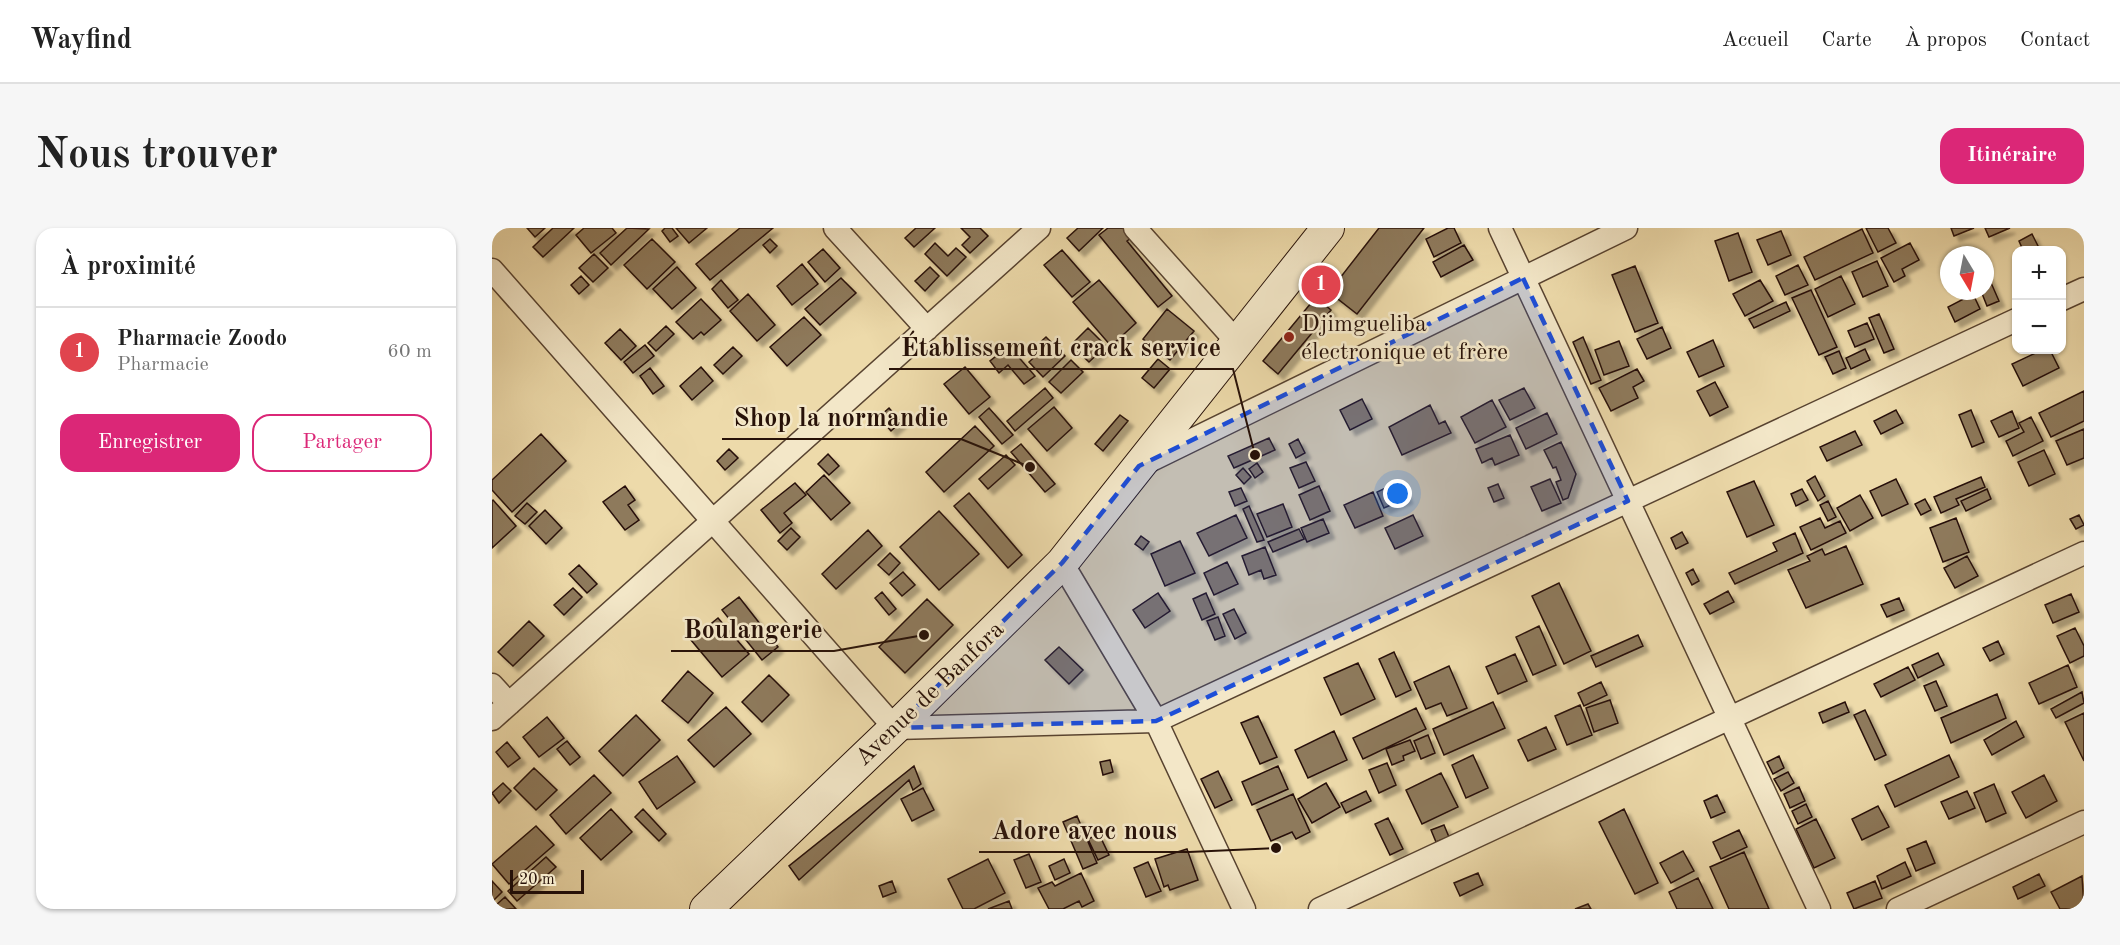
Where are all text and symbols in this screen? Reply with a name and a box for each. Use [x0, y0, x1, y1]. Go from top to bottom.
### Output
text: Wayfind [30, 27, 132, 55]
text: Accueil [1722, 30, 1789, 51]
text: Carte [1822, 30, 1872, 51]
text: À propos [1905, 30, 1987, 51]
text: Contact [2020, 30, 2090, 51]
button: Itinéraire [1940, 128, 2084, 184]
text: Nous trouver [36, 135, 278, 177]
north arrow [1940, 246, 1994, 300]
map controls [2012, 246, 2066, 354]
button: + [2012, 246, 2066, 300]
text: À proximité [60, 254, 196, 280]
pin: 1 [1302, 262, 1340, 308]
button: − [2012, 300, 2066, 354]
place label: Djimgueliba électronique et frère [1301, 313, 1508, 365]
callout: Établissement crack service [889, 325, 1233, 369]
text: Pharmacie Zoodo [117, 328, 287, 350]
text: Établissement crack service [901, 330, 1221, 362]
marker: Djimgueliba électronique et frère [1282, 330, 1296, 344]
text: 1 [74, 342, 85, 362]
text: 60 m [387, 342, 432, 362]
text: Pharmacie [117, 355, 209, 375]
callout: Shop la normandie [722, 395, 961, 439]
text: Shop la normandie [734, 406, 948, 432]
button: Enregistrer [60, 414, 240, 472]
button: Partager [252, 414, 432, 472]
your location [1383, 479, 1412, 508]
callout: Boulangerie [671, 607, 834, 651]
text: Boulangerie [683, 618, 823, 644]
street label: Avenue de Banfora [852, 618, 1009, 771]
callout: Adore avec nous [979, 808, 1189, 852]
text: Adore avec nous [991, 819, 1177, 845]
scale bar [510, 867, 584, 894]
text: 20 m [519, 872, 555, 888]

